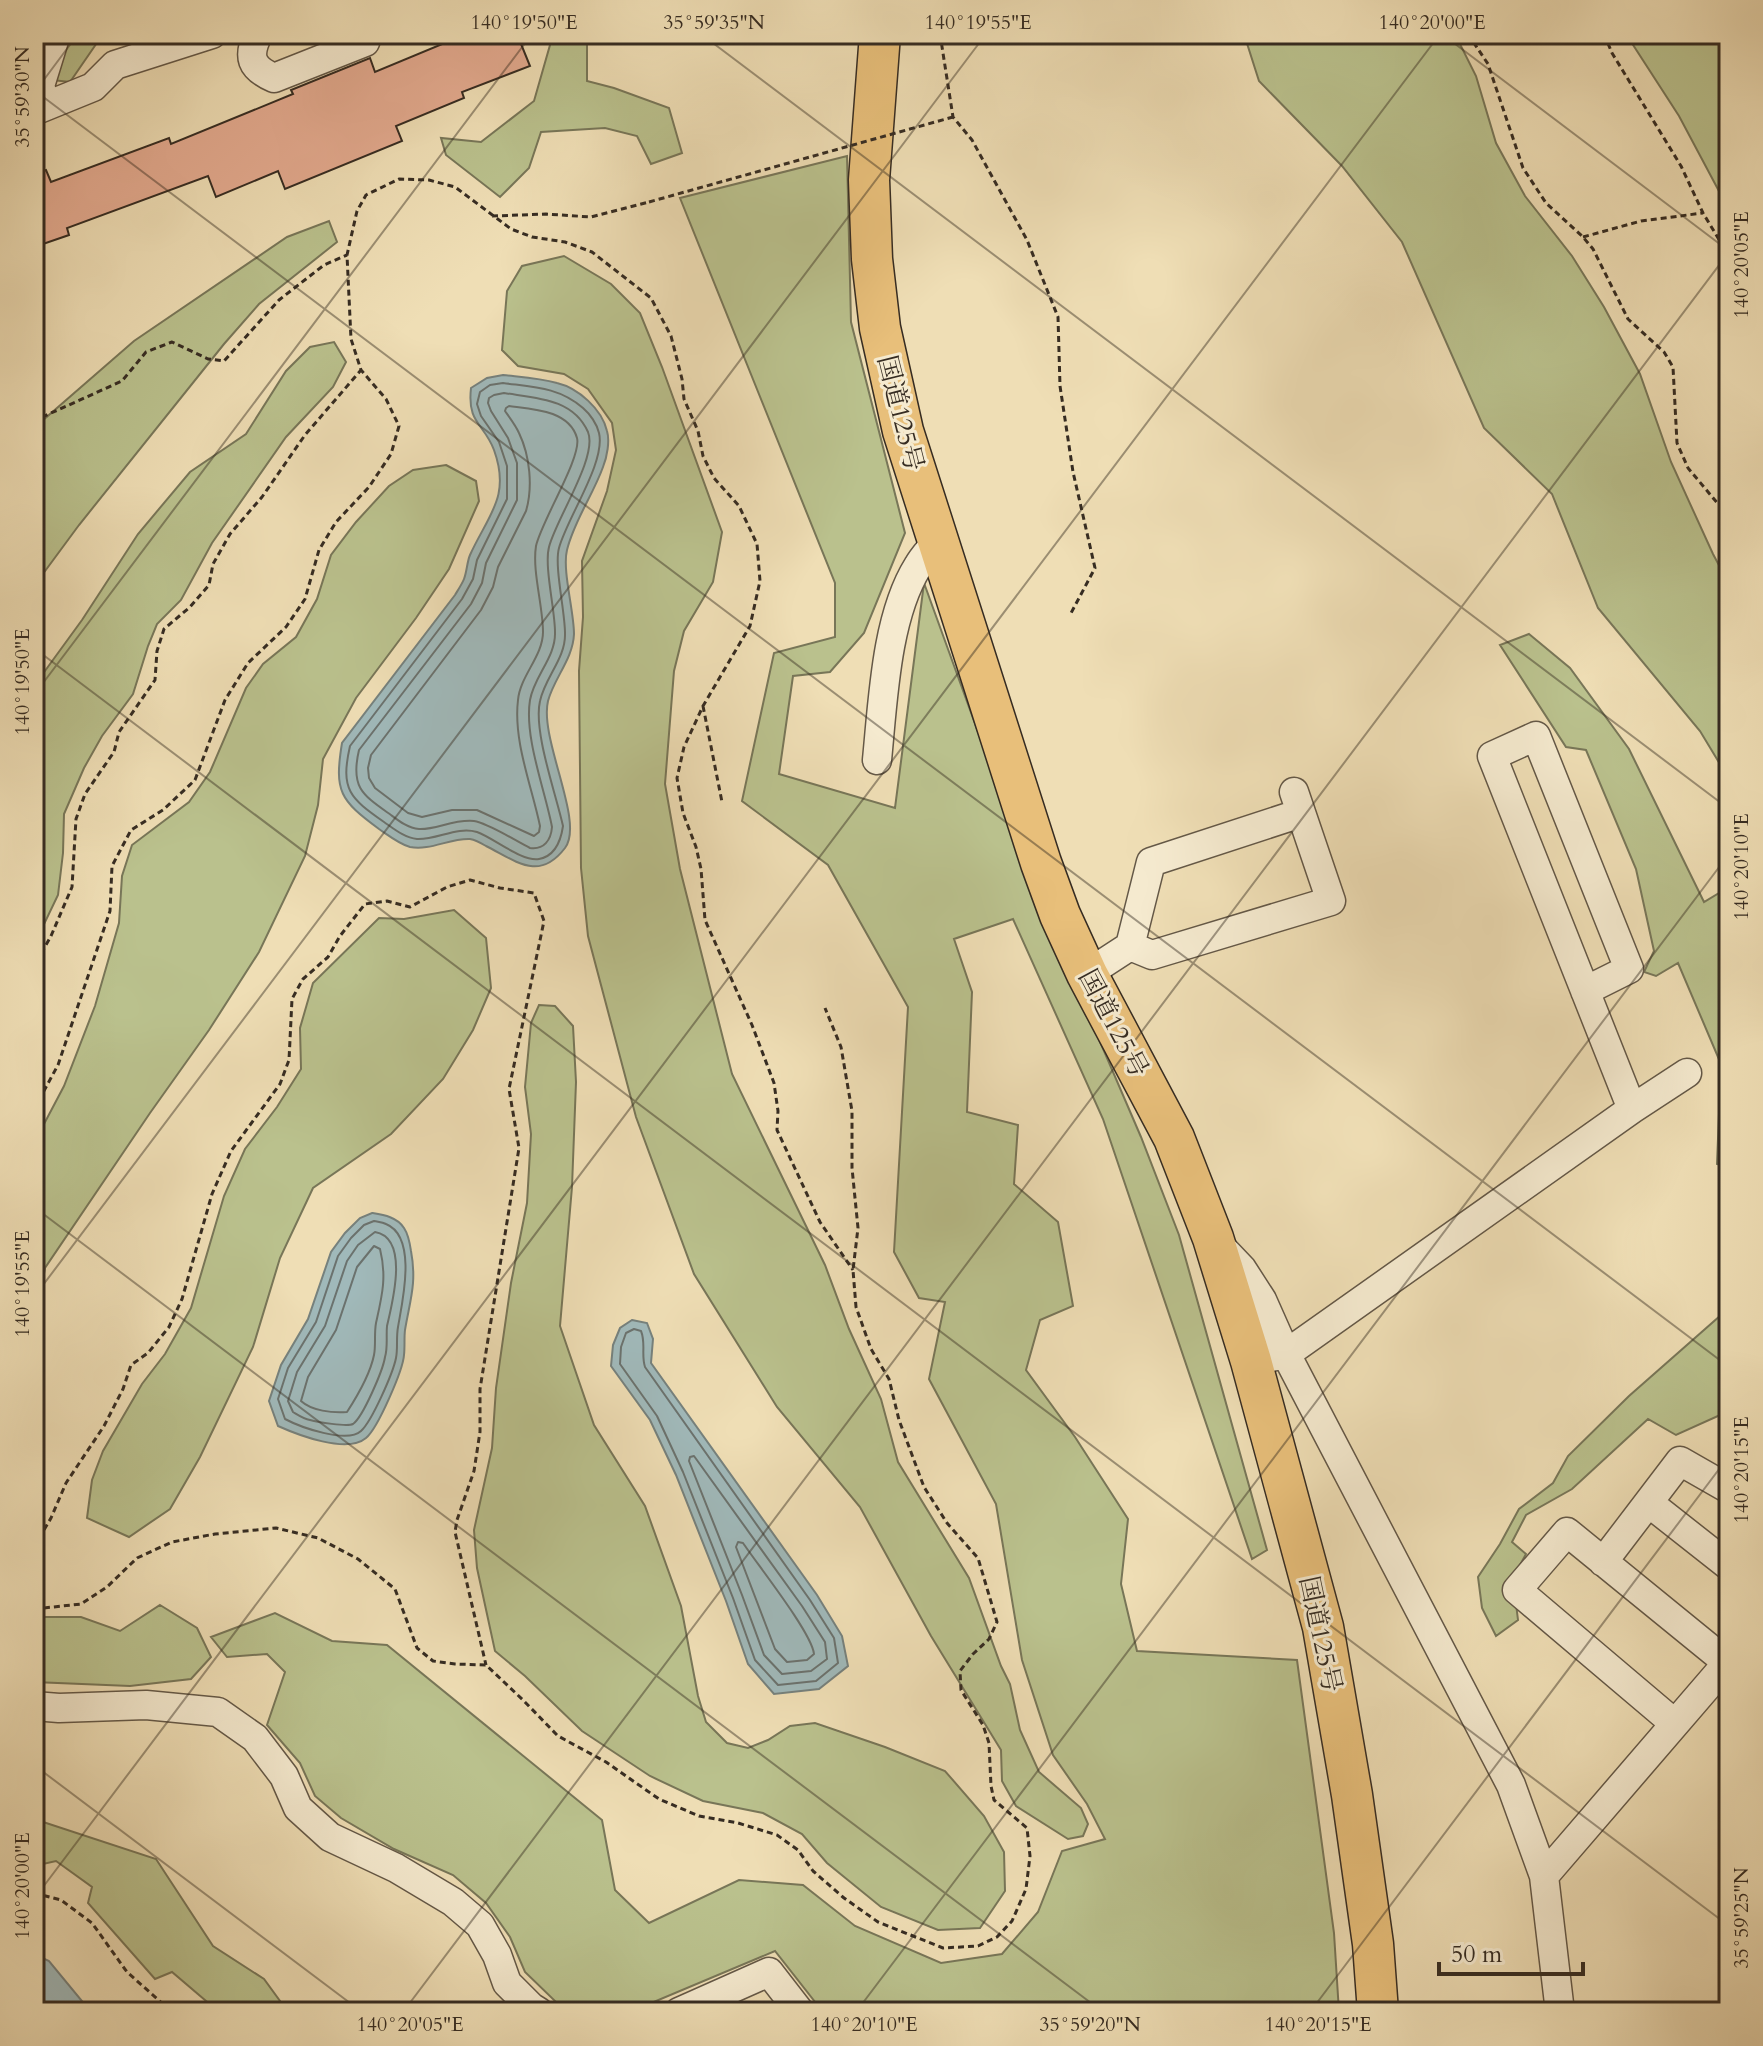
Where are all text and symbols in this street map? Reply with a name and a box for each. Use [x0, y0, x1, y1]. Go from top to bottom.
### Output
text: 140°19'50"E [471, 9, 577, 36]
text: 35°59'35"N [663, 9, 765, 36]
text: 140°19'55"E [925, 9, 1031, 36]
text: 140°20'00"E [1379, 9, 1485, 36]
text: 35°59'30"N [9, 46, 36, 148]
text: 140°20'05"E [1728, 212, 1755, 318]
street label: 国道125号 [869, 352, 932, 475]
text: 140°19'50"E [9, 629, 36, 735]
text: 140°20'10"E [1728, 814, 1755, 920]
street label: 国道125号 [1070, 963, 1157, 1084]
text: 140°19'55"E [9, 1231, 36, 1337]
text: 140°20'15"E [1728, 1417, 1755, 1523]
street label: 国道125号 [1291, 1573, 1350, 1695]
text: 140°20'00"E [9, 1833, 36, 1939]
text: 35°59'25"N [1728, 1867, 1755, 1969]
scale bar [1439, 1926, 1583, 1976]
text: 50 m [1451, 1938, 1503, 1971]
text: 140°20'05"E [357, 2011, 463, 2038]
text: 140°20'10"E [811, 2011, 917, 2038]
text: 35°59'20"N [1039, 2011, 1141, 2038]
text: 140°20'15"E [1265, 2011, 1371, 2038]

